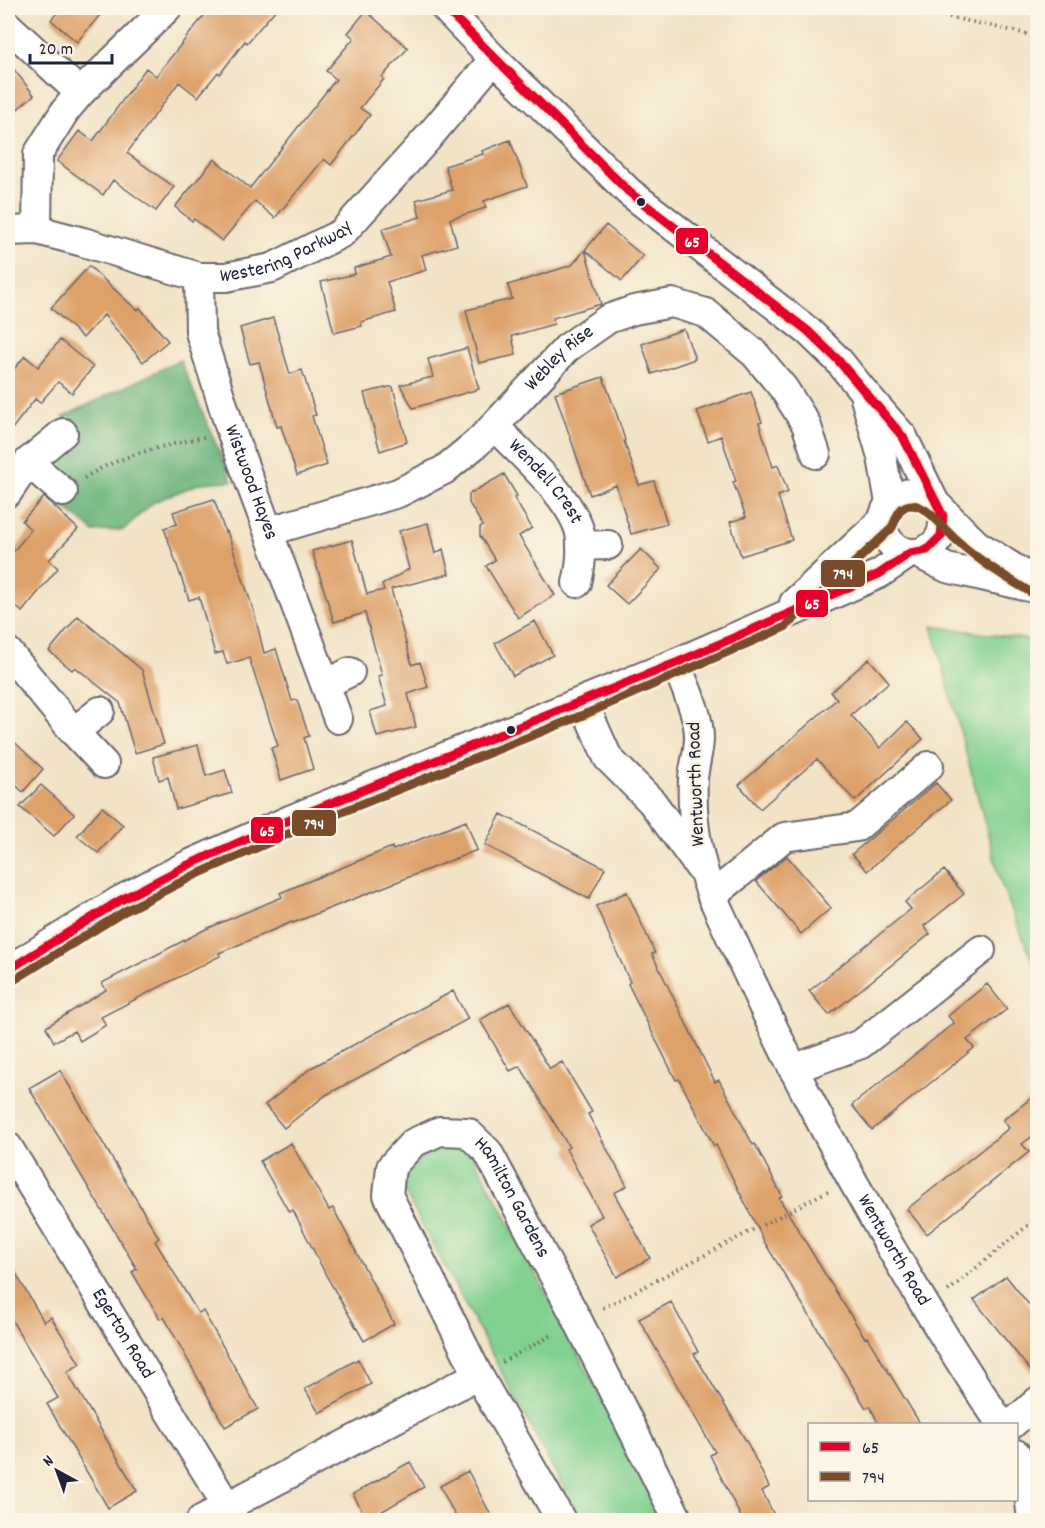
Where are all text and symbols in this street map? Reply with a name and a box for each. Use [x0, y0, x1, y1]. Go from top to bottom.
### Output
scale bar [30, 27, 112, 65]
text: 20 m [39, 38, 73, 63]
unlabelled marker [635, 196, 647, 208]
street label: Westering Parkway [220, 214, 361, 291]
line badge: 65 [675, 227, 709, 255]
text: 65 [684, 232, 700, 255]
street label: Webley Rise [519, 319, 600, 398]
street label: Wistwood Hayes [216, 421, 284, 544]
street label: Wendell Crest [501, 433, 589, 529]
line badge: 794 [820, 559, 866, 588]
text: 794 [833, 564, 853, 587]
line badge: 65 [795, 589, 829, 618]
text: 65 [804, 594, 820, 617]
street label: Wentworth Road [681, 721, 713, 847]
unlabelled marker [505, 724, 517, 736]
line badge: 794 [291, 809, 337, 837]
text: 794 [304, 814, 324, 837]
line badge: 65 [250, 816, 284, 844]
text: 65 [259, 821, 275, 844]
street label: Hamilton Gardens [467, 1131, 556, 1263]
street label: Wentworth Road [849, 1190, 936, 1312]
street label: Egerton Road [84, 1283, 160, 1385]
legend [808, 1423, 1018, 1501]
text: 65 [862, 1437, 879, 1462]
north arrow [27, 1441, 87, 1501]
text: N [38, 1450, 59, 1473]
text: 794 [862, 1467, 885, 1492]

